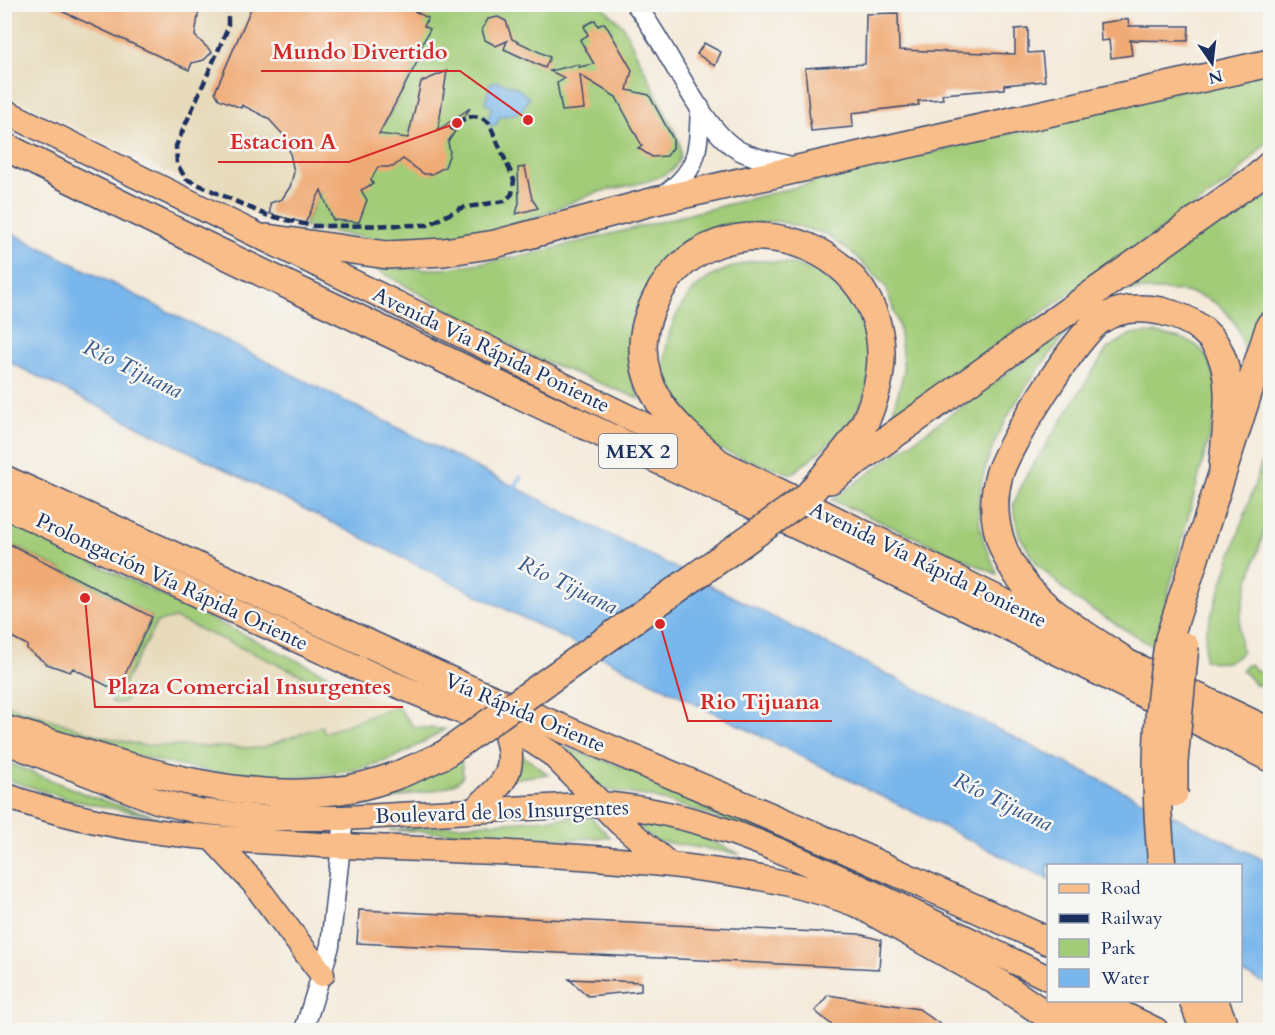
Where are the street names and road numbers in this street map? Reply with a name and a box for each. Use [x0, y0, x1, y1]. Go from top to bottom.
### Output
street label: Avenida Vía Rápida Poniente [367, 280, 615, 420]
road number: MEX 2 [599, 434, 677, 468]
street label: Avenida Vía Rápida Poniente [804, 495, 1052, 635]
street label: Prolongación Vía Rápida Oriente [31, 506, 313, 658]
street label: Vía Rápida Oriente [440, 666, 610, 760]
street label: Boulevard de los Insurgentes [375, 793, 629, 831]

